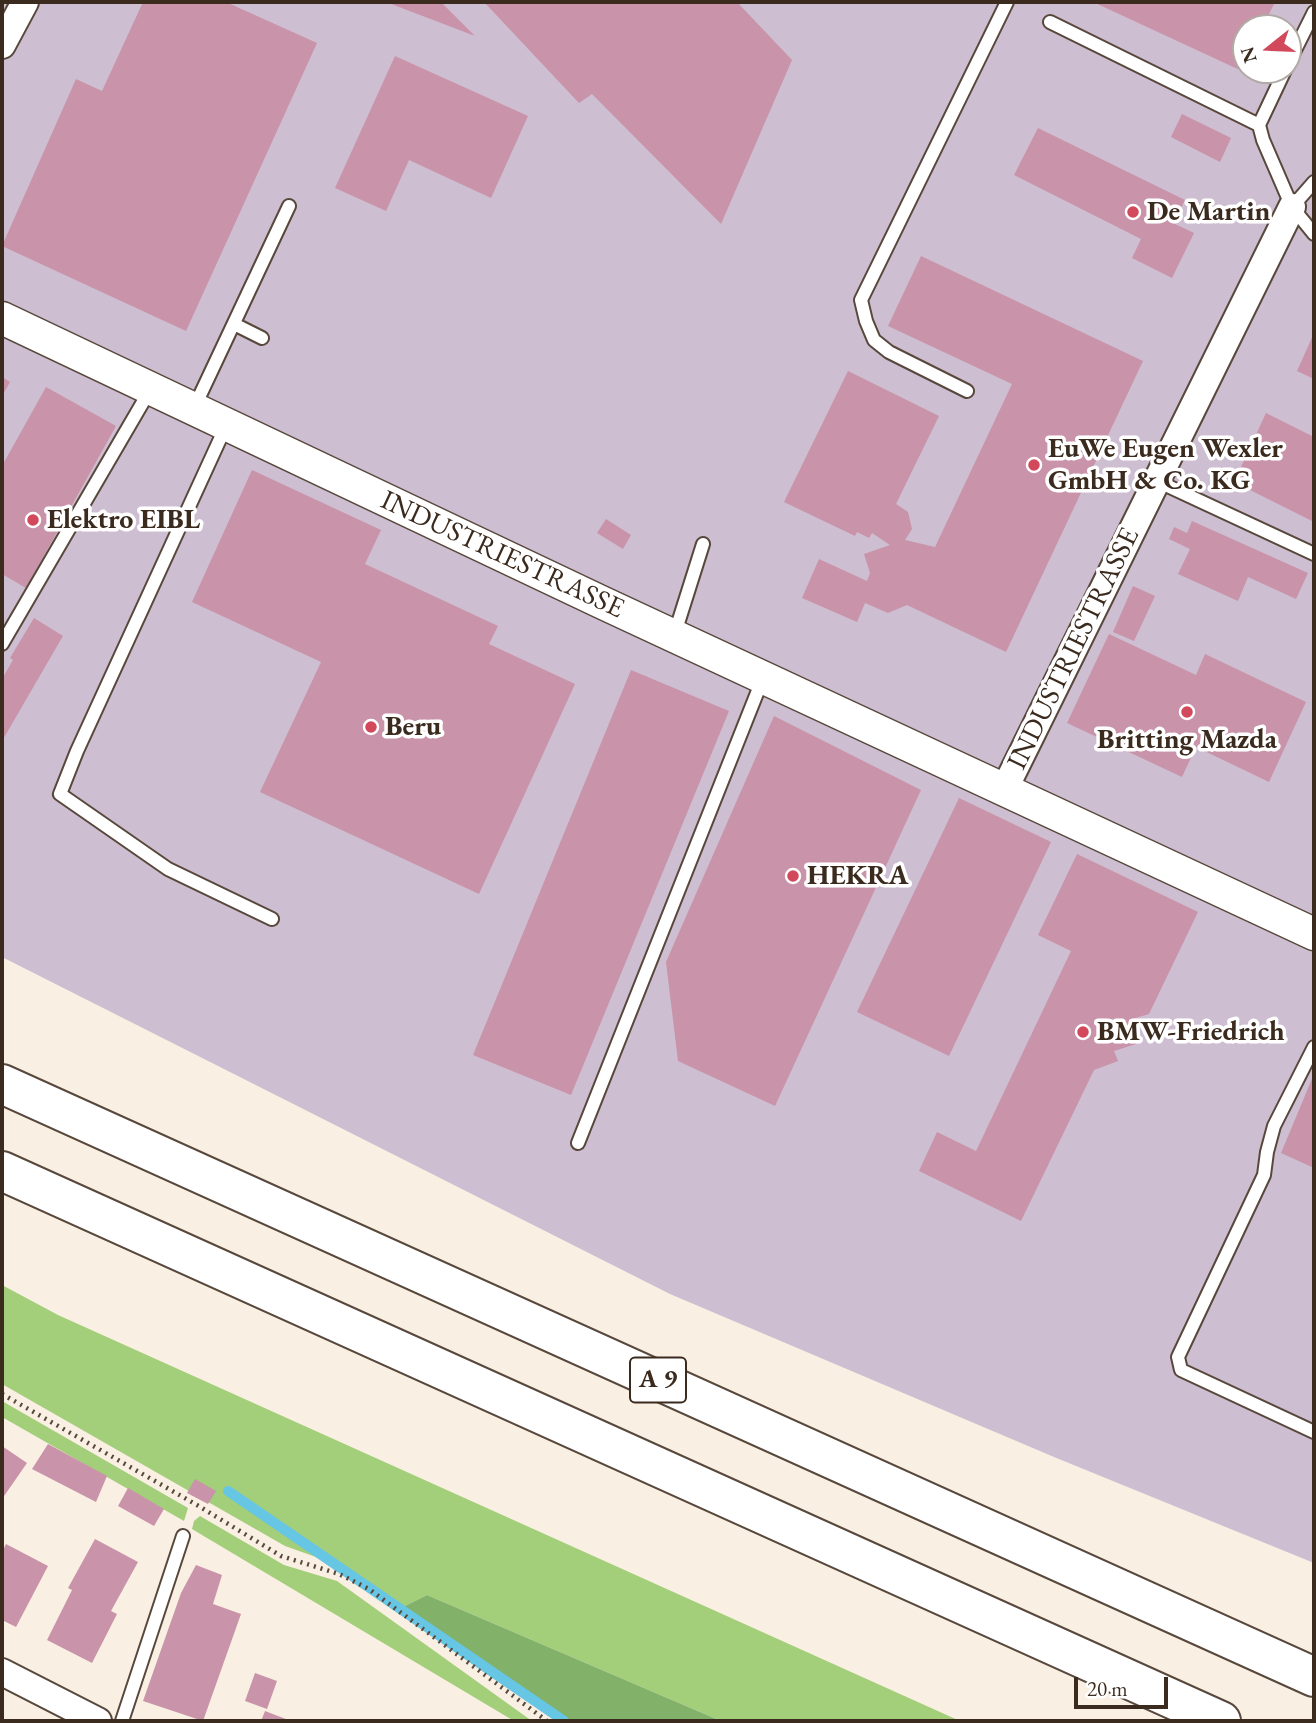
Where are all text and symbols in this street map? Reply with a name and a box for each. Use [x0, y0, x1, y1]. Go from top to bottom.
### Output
north arrow [1232, 14, 1302, 84]
text: N [1234, 44, 1263, 66]
place label: De Martin [1147, 195, 1270, 229]
marker: De Martin [1125, 204, 1141, 220]
place label: EuWe Eugen Wexler GmbH & Co. KG [1048, 432, 1283, 498]
marker: EuWe Eugen Wexler GmbH & Co. KG [1026, 457, 1042, 473]
street label: INDUSTRIESTRASSE [375, 484, 629, 626]
place label: Elektro EIBL [47, 503, 200, 537]
marker: Elektro EIBL [25, 512, 41, 528]
street label: INDUSTRIESTRASSE [1001, 523, 1147, 775]
marker: Britting Mazda [1179, 704, 1195, 720]
place label: Beru [385, 710, 441, 744]
marker: Beru [363, 719, 379, 735]
place label: Britting Mazda [1097, 723, 1277, 757]
place label: HEKRA [807, 859, 909, 893]
marker: HEKRA [785, 868, 801, 884]
place label: BMW-Friedrich [1097, 1015, 1285, 1049]
marker: BMW-Friedrich [1075, 1024, 1091, 1040]
road number: A 9 [630, 1358, 686, 1402]
scale bar [1078, 1664, 1172, 1708]
text: 20 m [1087, 1675, 1128, 1702]

